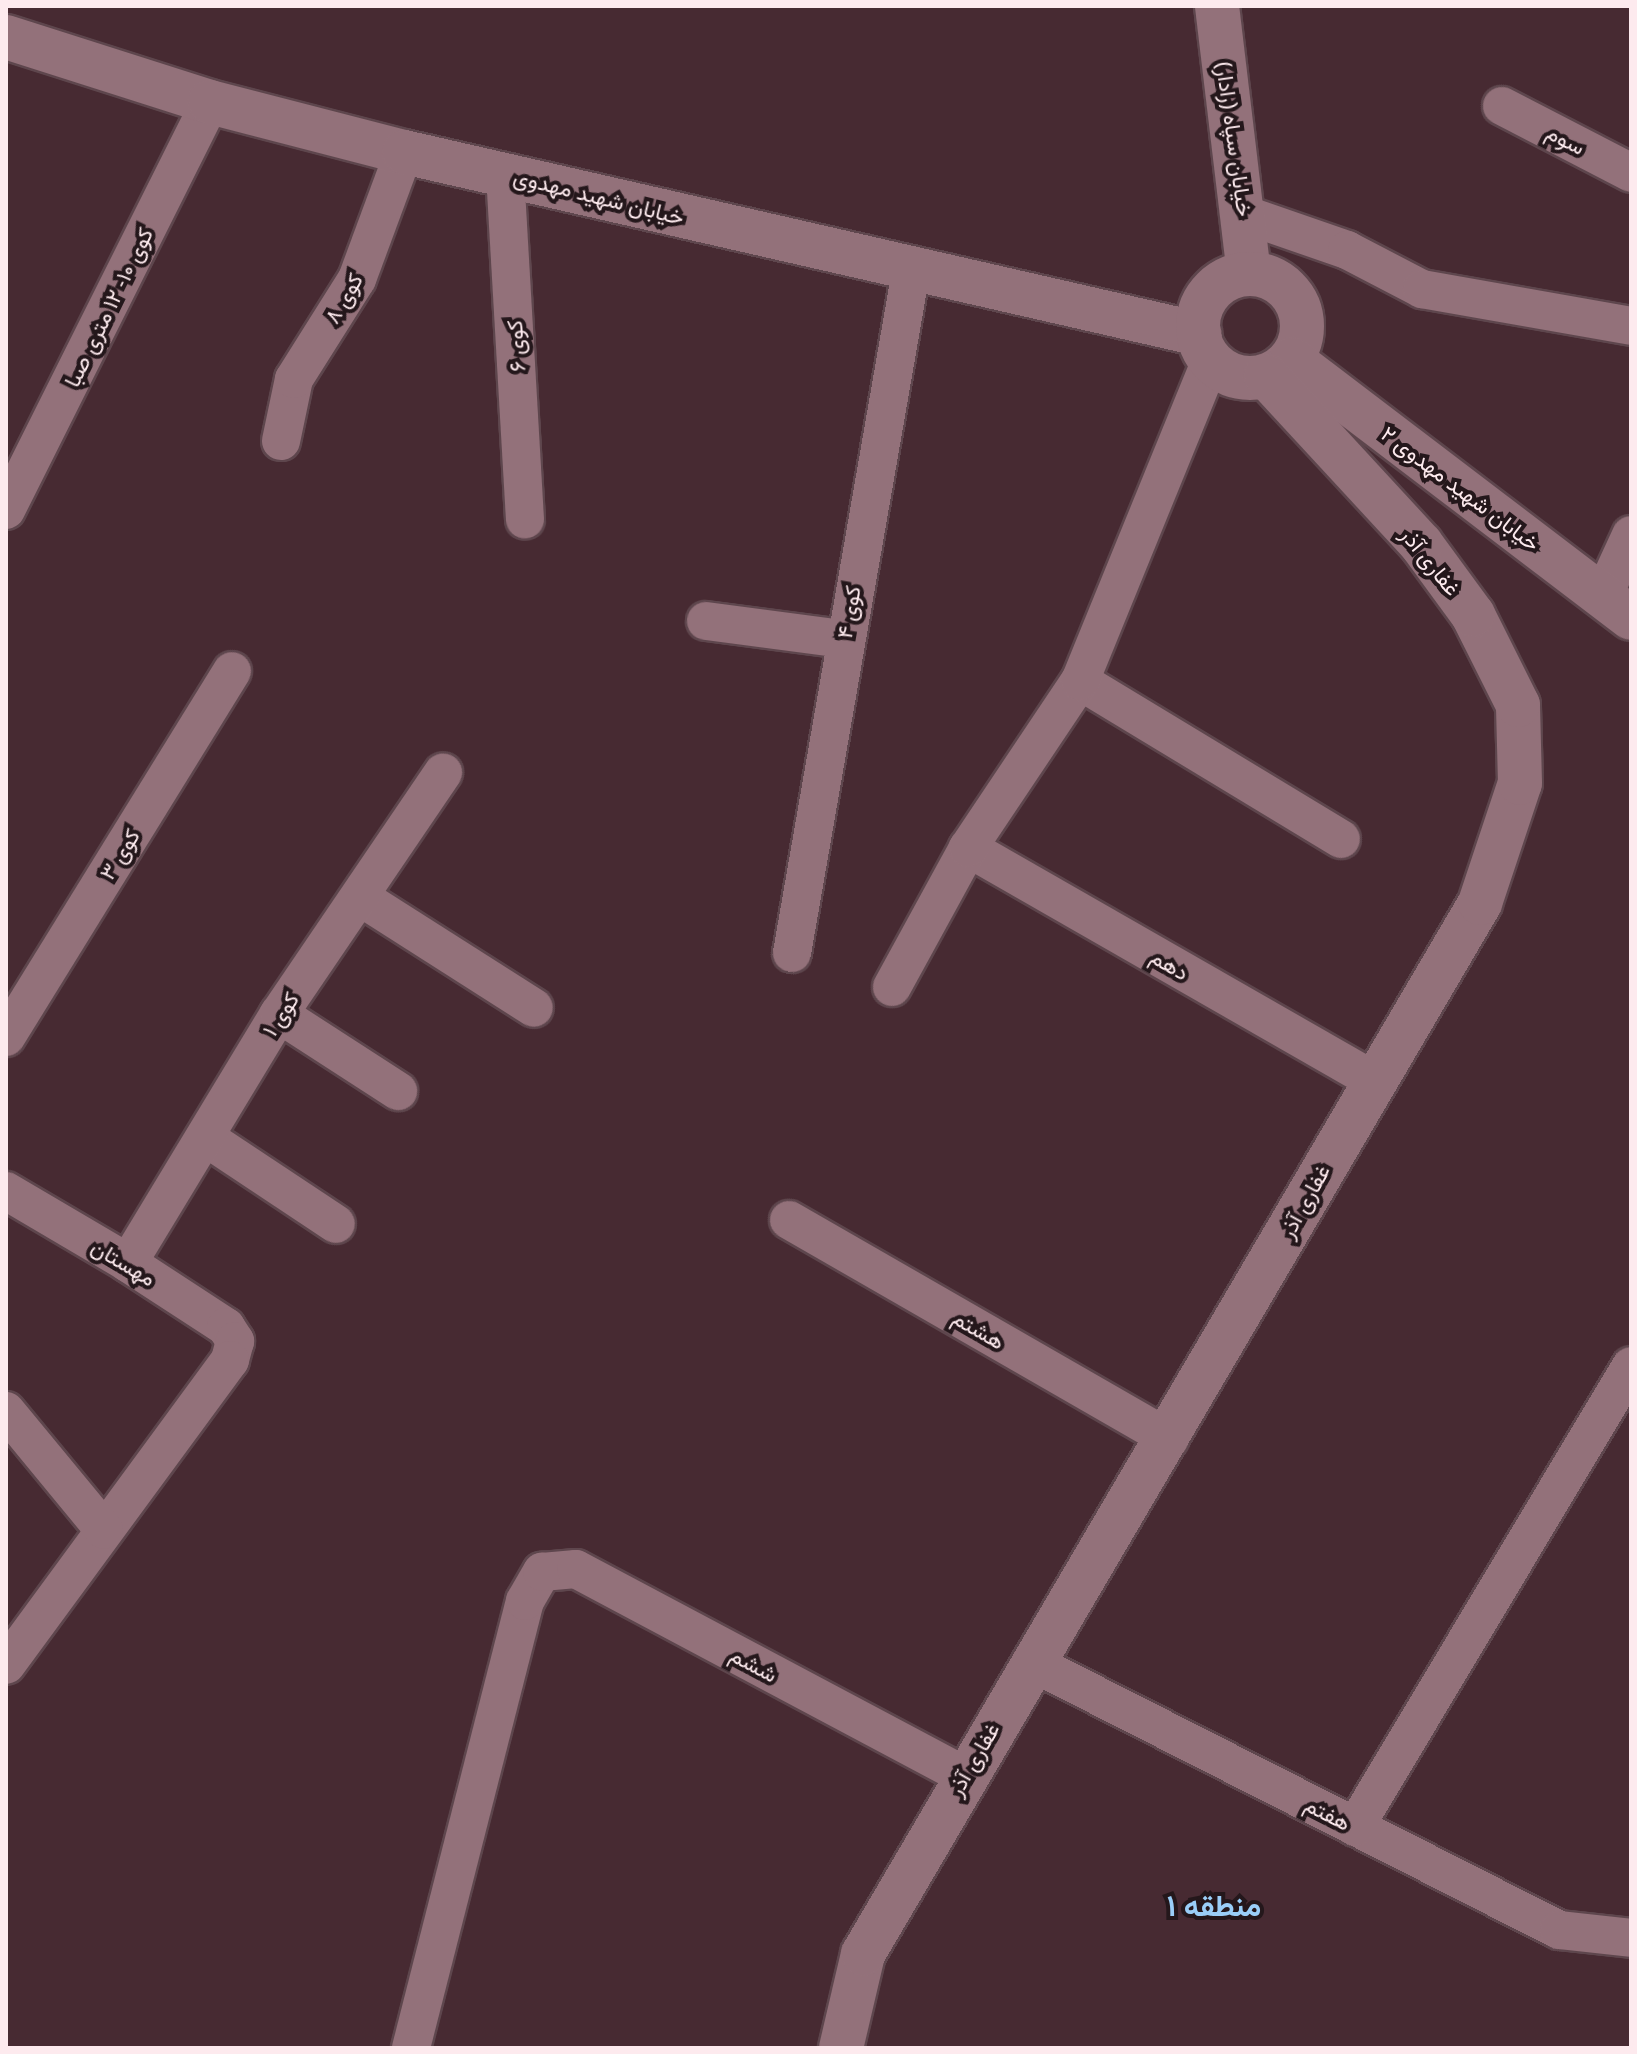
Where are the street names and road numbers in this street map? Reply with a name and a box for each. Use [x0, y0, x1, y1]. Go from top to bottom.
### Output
street label: خیابان سپاه (رادار) [1211, 60, 1259, 218]
street label: سوم [1542, 118, 1590, 160]
street label: خیابان شهید مهدوی [511, 162, 687, 230]
street label: کوی ۱۰- ۱۲ متری صبا [58, 223, 158, 391]
street label: کوی ۸ [318, 268, 368, 328]
street label: کوی ۶ [500, 320, 530, 372]
street label: خیابان شهید مهدوی ۲ [1376, 420, 1546, 556]
street label: غفاری آذر [1396, 522, 1466, 600]
street label: کوی ۴ [830, 583, 866, 641]
street label: کوی ۳ [93, 824, 145, 884]
street label: دهم [1146, 943, 1194, 985]
street label: کوی ۱ [256, 987, 304, 1041]
street label: غفاری آذر [1273, 1160, 1335, 1242]
street label: مهستان [87, 1233, 161, 1291]
street label: هشتم [948, 1304, 1010, 1354]
street label: ششم [726, 1641, 782, 1687]
street label: غفاری آذر [942, 1718, 1004, 1800]
street label: هفتم [1301, 1790, 1355, 1836]

